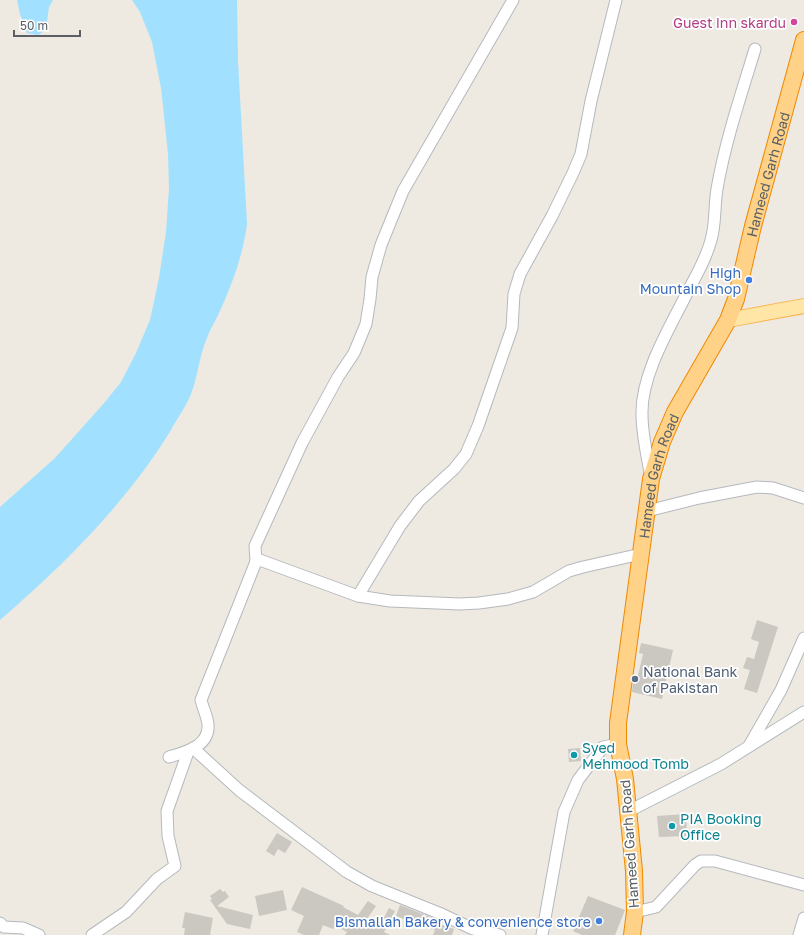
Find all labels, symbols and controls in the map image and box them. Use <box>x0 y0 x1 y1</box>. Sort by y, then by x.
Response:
scale bar <box>14 12 80 38</box>
place label: Guest inn skardu <box>673 14 786 31</box>
marker: Guest inn skardu <box>789 17 799 27</box>
text: 50 m <box>20 18 48 33</box>
street label: Hameed Garh Road <box>742 110 792 239</box>
place label: High Mountain Shop <box>640 264 741 297</box>
marker: High Mountain Shop <box>744 275 754 285</box>
street label: Hameed Garh Road <box>635 411 682 540</box>
place label: National Bank of Pakistan <box>643 663 738 696</box>
marker: National Bank of Pakistan <box>630 674 640 684</box>
place label: Syed Mehmood Tomb <box>582 739 689 772</box>
marker: Syed Mehmood Tomb <box>569 750 579 760</box>
street label: Hameed Garh Road <box>616 779 642 909</box>
place label: PIA Booking Office <box>680 810 762 843</box>
marker: PIA Booking Office <box>667 821 677 831</box>
place label: Bismallah Bakery & convenience store <box>335 913 591 930</box>
marker: Bismallah Bakery & convenience store <box>594 916 604 926</box>

